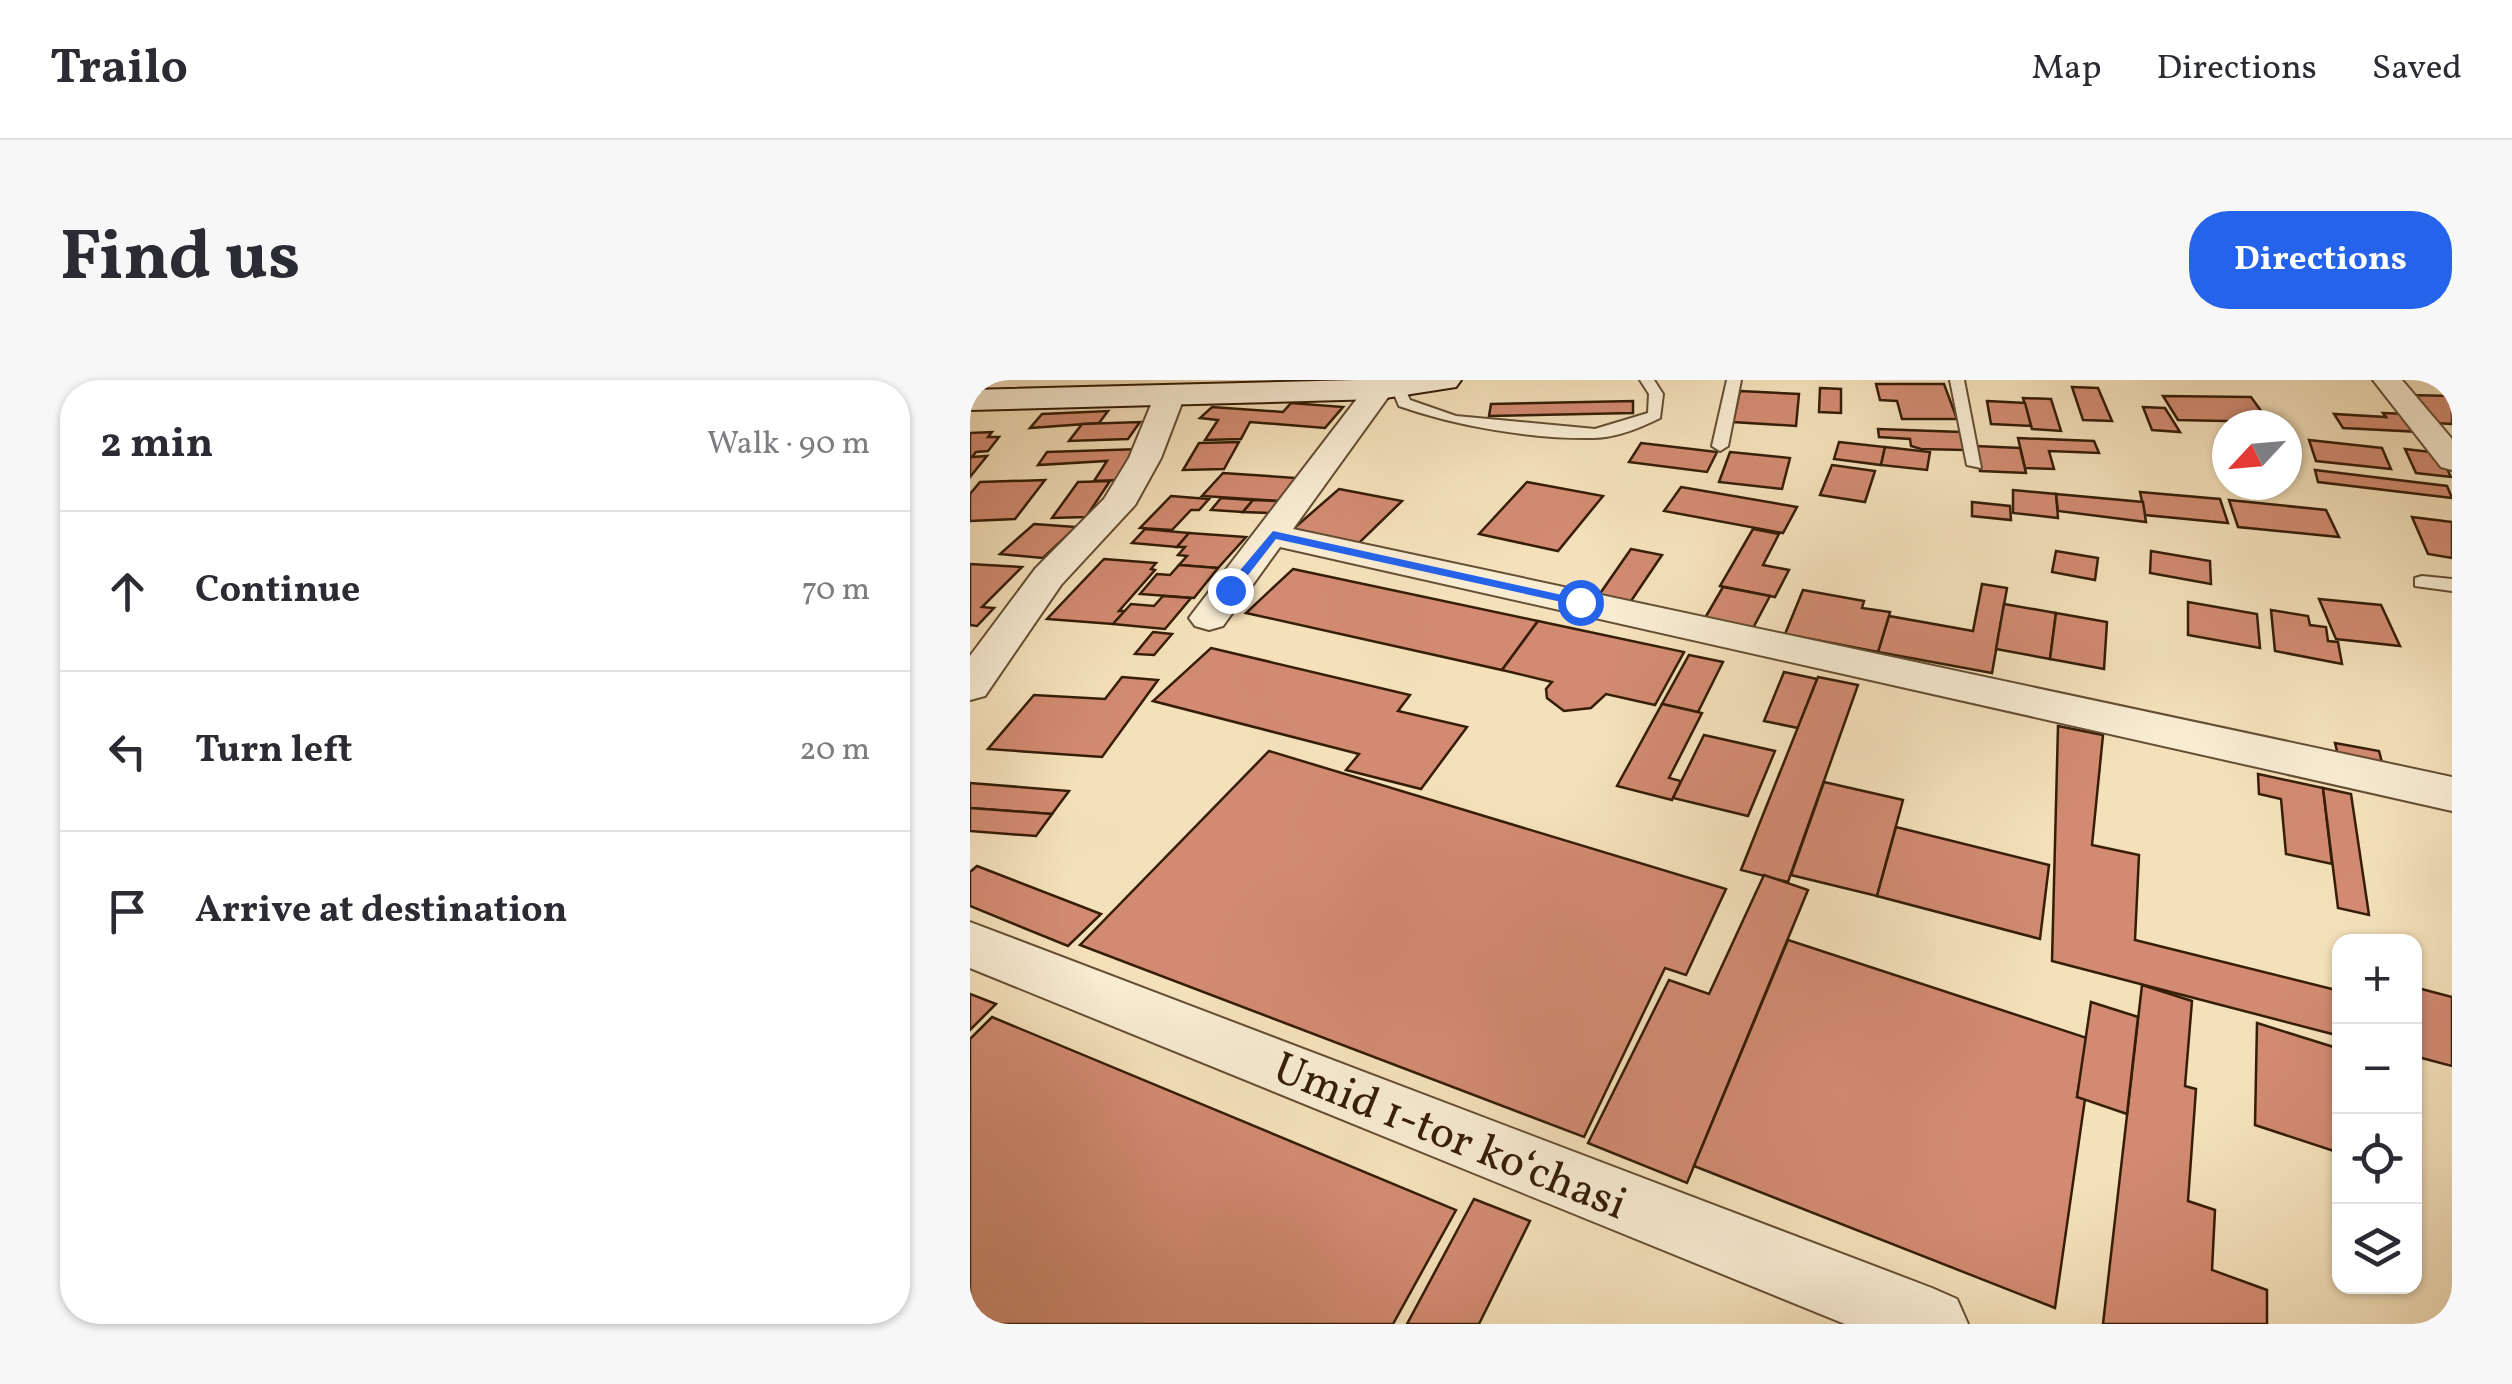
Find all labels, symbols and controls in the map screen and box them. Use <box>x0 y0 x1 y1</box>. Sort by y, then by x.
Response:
text: Trailo <box>50 36 188 103</box>
text: Map <box>2031 45 2102 93</box>
text: Directions <box>2157 45 2317 93</box>
text: Saved <box>2372 45 2462 93</box>
text: Find us <box>60 211 300 309</box>
button: Directions <box>2189 211 2452 309</box>
north arrow <box>2212 410 2302 500</box>
text: 2 min <box>100 416 213 475</box>
text: Walk · 90 m <box>707 423 870 467</box>
icon: ahead <box>100 564 155 619</box>
text: Continue <box>195 565 360 618</box>
route end <box>1208 568 1254 614</box>
text: 70 m <box>802 569 870 613</box>
route start <box>1558 580 1604 626</box>
icon: left <box>100 724 155 779</box>
text: Turn left <box>195 725 352 778</box>
text: 20 m <box>799 729 870 773</box>
icon: arrive <box>100 884 155 939</box>
text: Arrive at destination <box>195 885 568 938</box>
map controls <box>2332 934 2422 1294</box>
button: + <box>2332 934 2422 1024</box>
button: − <box>2332 1024 2422 1114</box>
street label: Umid 1-tor koʻchasi <box>1263 1039 1635 1238</box>
button: locate <box>2332 1114 2422 1204</box>
button: layers <box>2332 1204 2422 1294</box>

